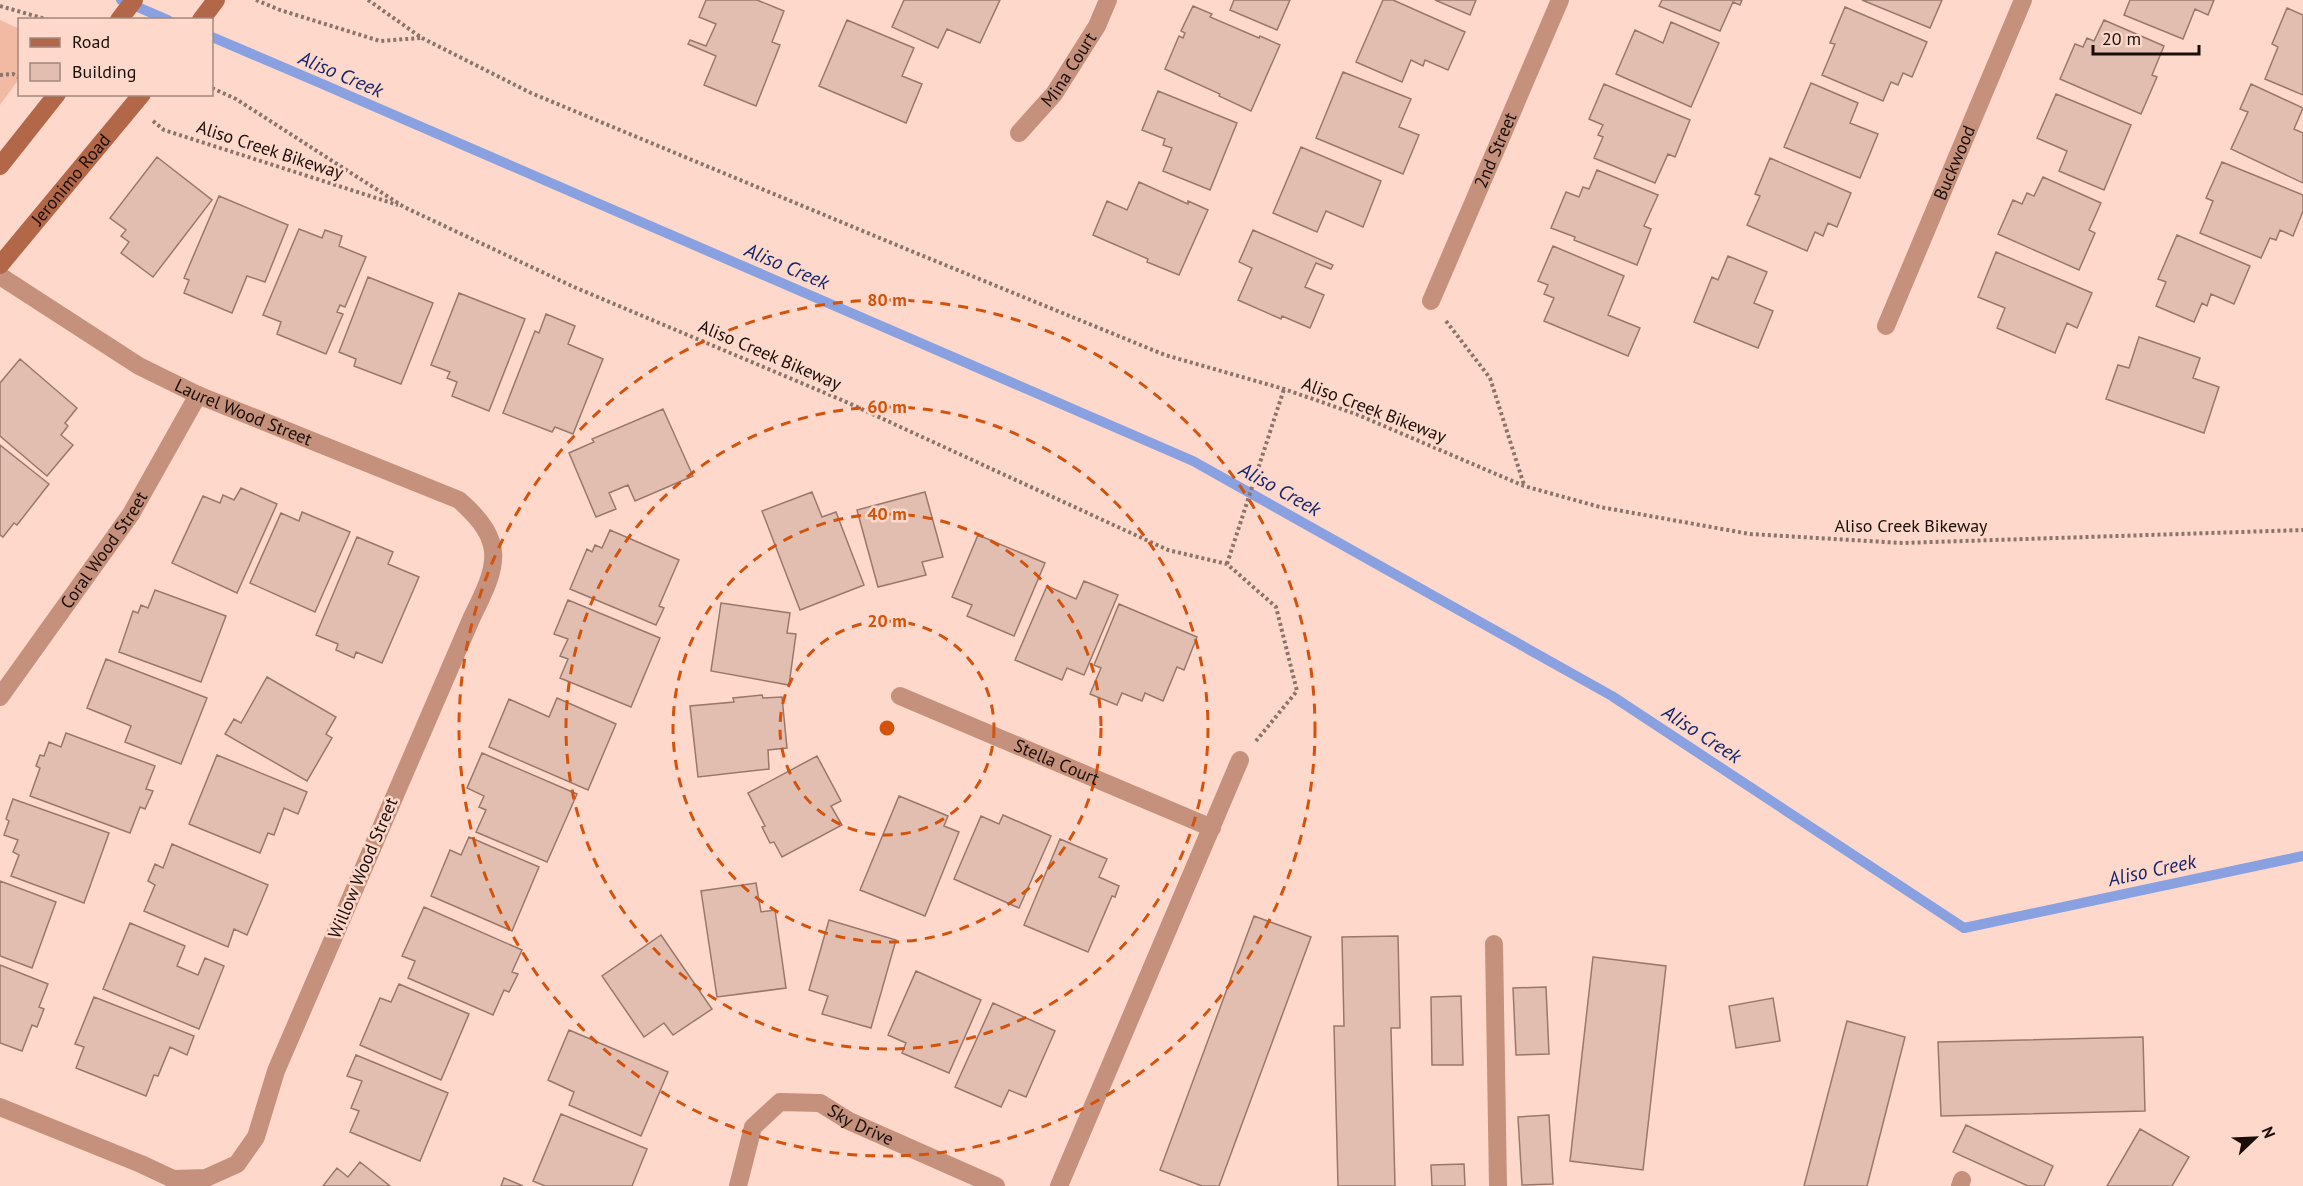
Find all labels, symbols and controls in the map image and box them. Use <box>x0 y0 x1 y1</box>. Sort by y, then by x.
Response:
legend <box>18 18 213 96</box>
scale bar <box>2093 18 2200 56</box>
text: 20 m <box>2102 27 2141 50</box>
street label: Mina Court <box>1036 28 1101 112</box>
text: Road <box>72 30 110 53</box>
water label: Aliso Creek <box>294 44 388 104</box>
text: Building <box>72 60 136 83</box>
street label: 2nd Street <box>1469 109 1522 191</box>
street label: Aliso Creek Bikeway <box>194 115 347 184</box>
street label: Buckwood <box>1928 122 1980 204</box>
street label: Jeronimo Road <box>25 129 115 231</box>
water label: Aliso Creek <box>740 236 834 296</box>
text: 80 m <box>867 288 907 311</box>
street label: Aliso Creek Bikeway <box>695 314 846 395</box>
street label: Aliso Creek Bikeway <box>1299 371 1450 448</box>
street label: Laurel Wood Street <box>171 373 316 451</box>
text: 60 m <box>867 395 907 418</box>
water label: Aliso Creek <box>1234 456 1326 523</box>
street label: Coral Wood Street <box>55 487 152 613</box>
text: 40 m <box>867 502 907 525</box>
street label: Aliso Creek Bikeway <box>1835 514 1988 537</box>
text: 20 m <box>867 609 907 632</box>
water label: Aliso Creek <box>1657 698 1747 770</box>
centre of rings <box>877 718 897 738</box>
street label: Stella Court <box>1011 734 1103 790</box>
street label: Willow Wood Street <box>322 794 403 942</box>
water label: Aliso Creek <box>2105 848 2199 892</box>
street label: Sky Drive <box>823 1099 897 1150</box>
north arrow <box>2225 1108 2285 1168</box>
text: N <box>2258 1123 2280 1141</box>

